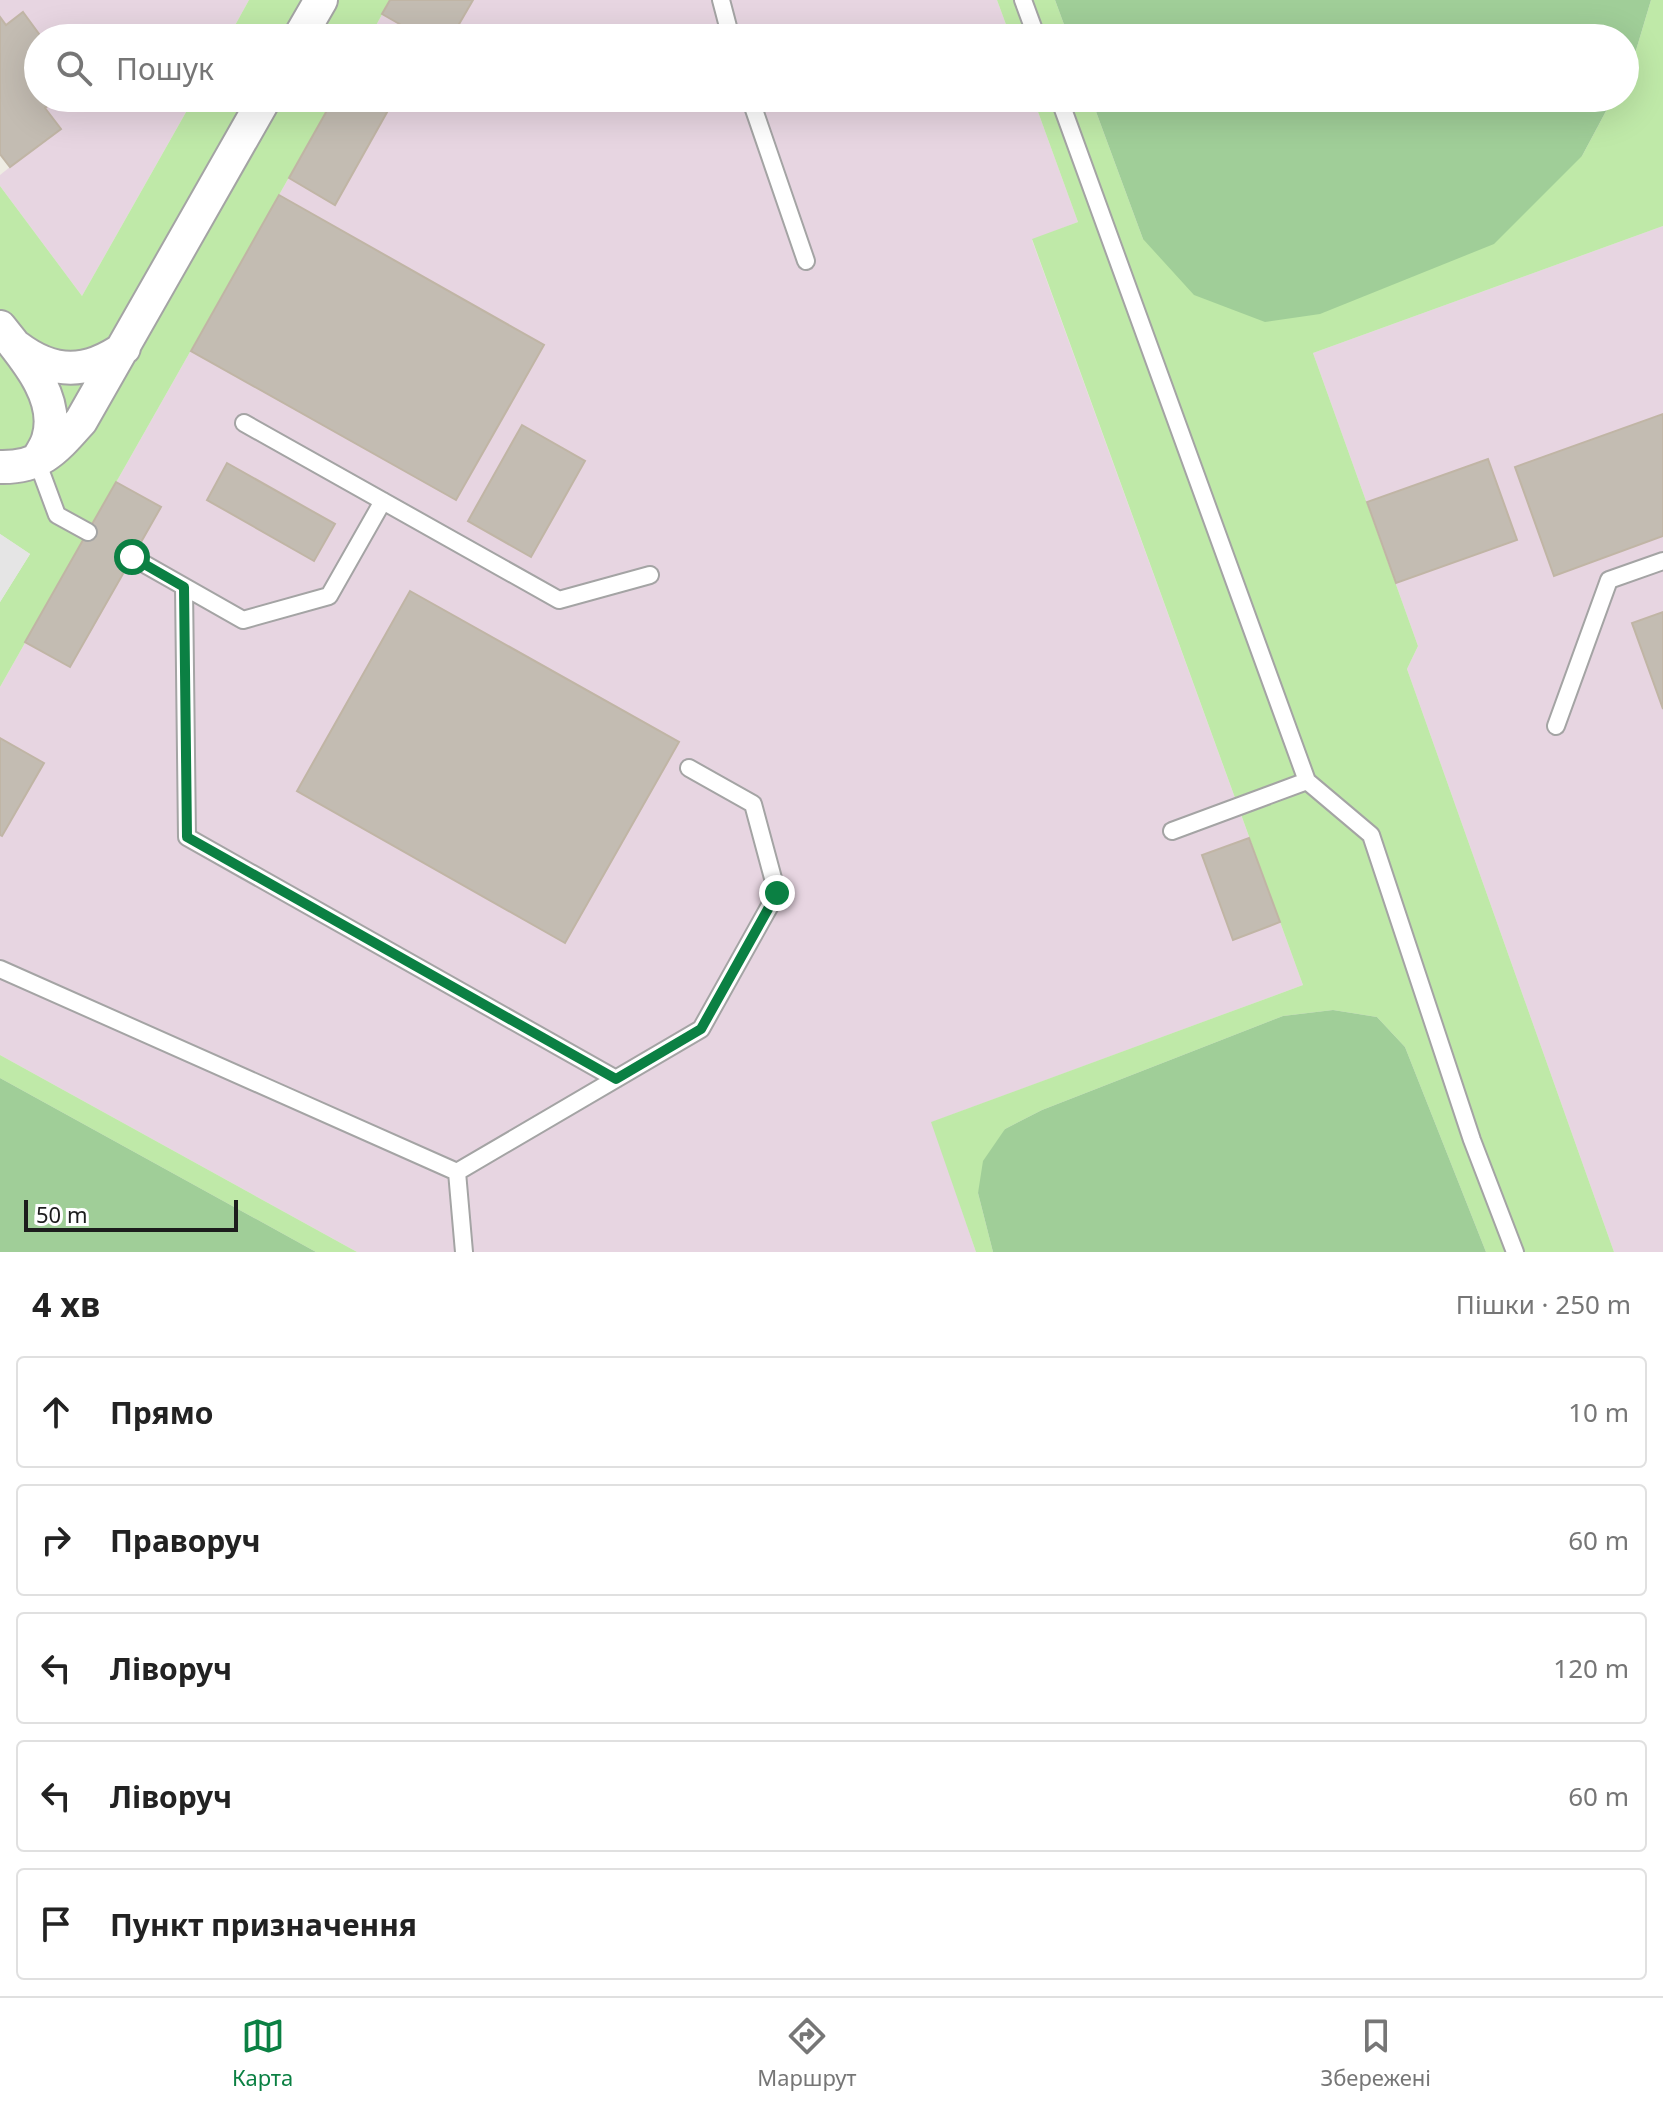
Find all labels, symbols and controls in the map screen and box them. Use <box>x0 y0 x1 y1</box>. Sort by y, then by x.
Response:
search box <box>24 24 1639 112</box>
icon: search <box>52 46 96 90</box>
text: Пошук <box>116 48 214 89</box>
route start <box>114 539 150 575</box>
route end <box>759 875 795 911</box>
scale bar <box>24 1196 238 1232</box>
text: 50 m <box>36 1199 87 1229</box>
text: 4 хв <box>32 1281 100 1327</box>
text: Пішки · 250 m <box>1456 1286 1631 1322</box>
icon: ahead <box>34 1390 78 1434</box>
text: Прямо <box>110 1392 214 1433</box>
text: 10 m <box>1568 1394 1629 1430</box>
icon: right <box>34 1518 78 1562</box>
text: Праворуч <box>110 1520 261 1561</box>
text: 60 m <box>1568 1522 1629 1558</box>
icon: left <box>34 1646 78 1690</box>
text: Ліворуч <box>110 1648 232 1689</box>
text: 120 m <box>1553 1650 1629 1686</box>
icon: left <box>34 1774 78 1818</box>
text: Ліворуч <box>110 1776 232 1817</box>
text: 60 m <box>1568 1778 1629 1814</box>
icon: arrive <box>34 1902 78 1946</box>
text: Пункт призначення <box>110 1904 417 1945</box>
tab: Карта <box>232 2014 293 2092</box>
tab: Маршрут <box>757 2014 857 2092</box>
tab: Збережені <box>1320 2014 1431 2092</box>

